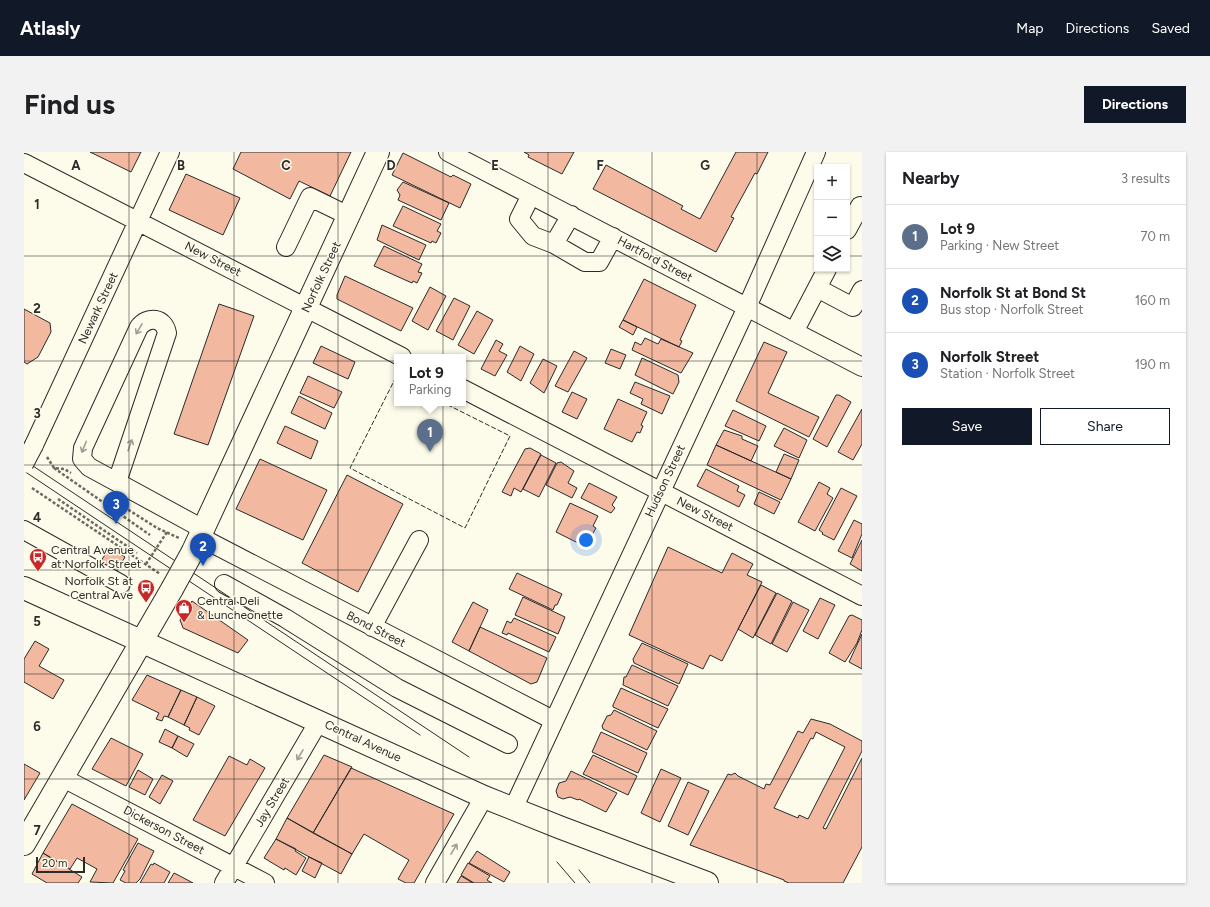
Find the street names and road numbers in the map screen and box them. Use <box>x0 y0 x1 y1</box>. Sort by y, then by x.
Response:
street label: Hartford Street <box>615 233 695 285</box>
street label: New Street <box>182 239 244 279</box>
street label: Norfolk Street <box>298 239 344 315</box>
street label: Newark Street <box>75 270 121 346</box>
street label: Hudson Street <box>642 442 688 520</box>
street label: New Street <box>674 494 736 534</box>
street label: Bond Street <box>344 608 408 650</box>
street label: Central Avenue <box>323 717 404 765</box>
street label: Jay Street <box>252 774 292 829</box>
street label: Dickerson Street <box>121 803 207 857</box>

